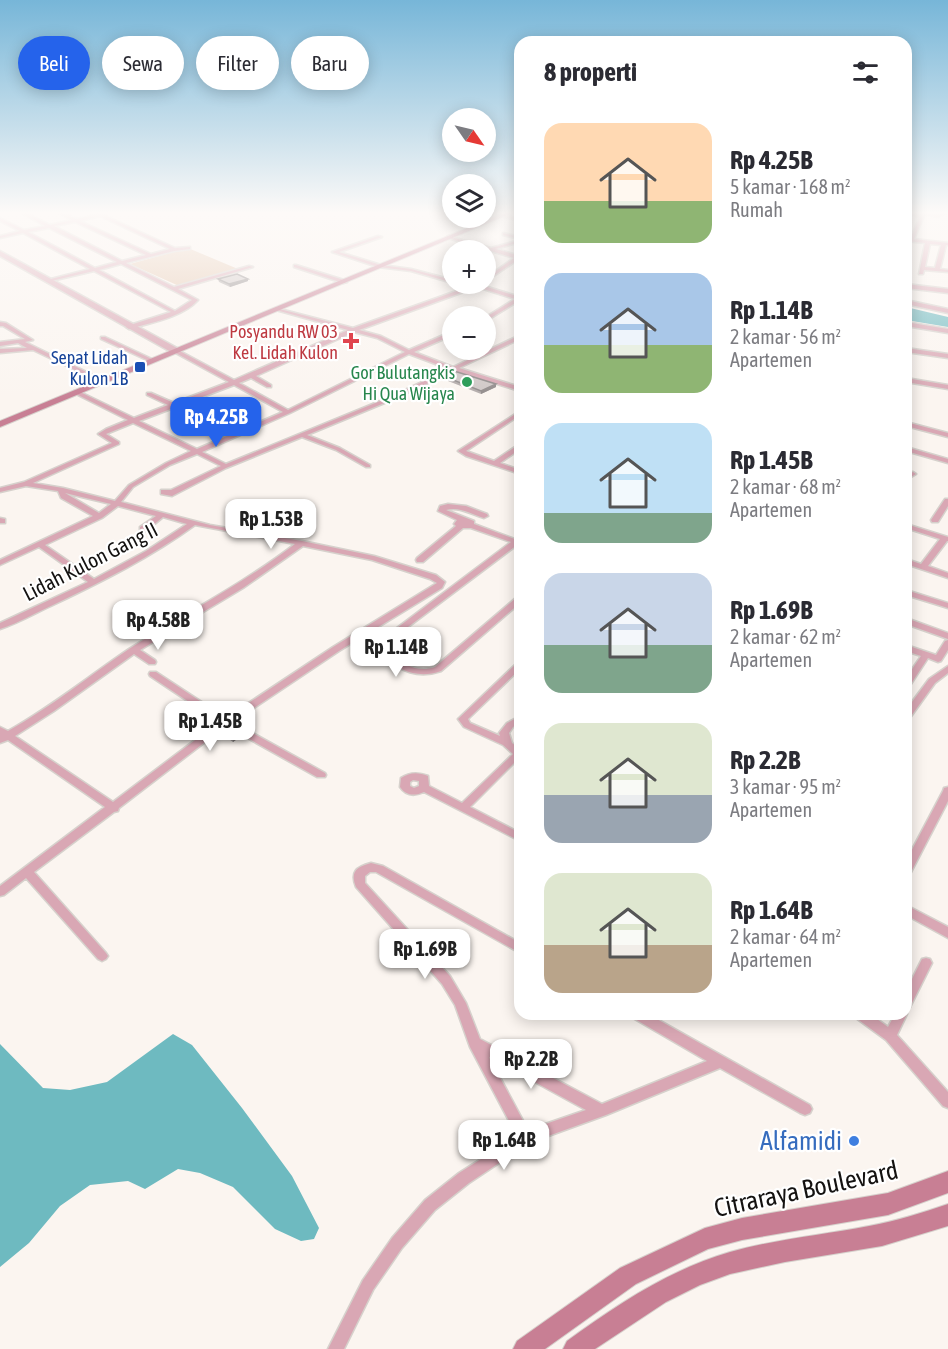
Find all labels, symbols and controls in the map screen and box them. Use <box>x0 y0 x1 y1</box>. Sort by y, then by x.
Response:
chip: Beli <box>18 36 90 90</box>
chip: Sewa <box>102 36 184 90</box>
chip: Filter <box>196 36 279 90</box>
chip: Baru <box>291 36 369 90</box>
icon: filters <box>849 56 882 89</box>
text: 8 properti <box>544 57 637 87</box>
north arrow <box>442 108 496 162</box>
map controls <box>442 108 496 360</box>
text: Rp 4.25B <box>730 145 813 175</box>
icon: home <box>592 147 664 219</box>
button: layers <box>442 174 496 228</box>
text: 5 kamar · 168 m² <box>730 175 851 198</box>
text: Rumah <box>730 198 783 221</box>
button: + <box>442 240 496 294</box>
text: Rp 1.14B <box>730 295 813 325</box>
icon: home <box>592 297 664 369</box>
button: − <box>442 306 496 360</box>
place label: Posyandu RW 03 Kel. Lidah Kulon <box>229 321 338 363</box>
text: 2 kamar · 56 m² <box>730 325 841 348</box>
marker: Posyandu RW 03 Kel. Lidah Kulon <box>342 332 360 350</box>
place label: Sepat Lidah Kulon 1B <box>51 347 128 389</box>
text: Apartemen <box>730 348 812 371</box>
marker: Sepat Lidah Kulon 1B <box>133 360 147 374</box>
place label: Gor Bulutangkis Hi Qua Wijaya <box>351 362 455 404</box>
marker: Gor Bulutangkis Hi Qua Wijaya <box>460 375 474 389</box>
pin: Rp 4.25B <box>154 397 278 448</box>
text: Rp 4.25B <box>184 405 248 428</box>
text: Rp 1.45B <box>730 445 813 475</box>
icon: home <box>592 447 664 519</box>
text: 2 kamar · 68 m² <box>730 475 841 498</box>
text: Apartemen <box>730 498 812 521</box>
pin: Rp 1.53B <box>209 499 333 550</box>
text: Rp 1.53B <box>239 507 303 530</box>
street label: Lidah Kulon Gang II <box>19 517 161 605</box>
text: Rp 1.69B <box>730 595 813 625</box>
icon: home <box>592 597 664 669</box>
pin: Rp 4.58B <box>96 600 220 651</box>
text: Rp 4.58B <box>126 608 190 631</box>
text: 2 kamar · 62 m² <box>730 625 841 648</box>
pin: Rp 1.14B <box>334 627 458 678</box>
text: Rp 1.14B <box>364 635 428 658</box>
text: Apartemen <box>730 648 812 671</box>
pin: Rp 1.45B <box>148 701 272 752</box>
text: Rp 1.45B <box>178 709 242 732</box>
text: Rp 2.2B <box>730 745 800 775</box>
icon: home <box>592 747 664 819</box>
text: 3 kamar · 95 m² <box>730 775 841 798</box>
text: Apartemen <box>730 798 812 821</box>
text: Rp 1.64B <box>730 895 813 925</box>
icon: home <box>592 897 664 969</box>
text: 2 kamar · 64 m² <box>730 925 841 948</box>
pin: Rp 1.69B <box>363 929 487 980</box>
text: Rp 1.69B <box>393 937 457 960</box>
text: Apartemen <box>730 948 812 971</box>
pin: Rp 2.2B <box>476 1039 586 1090</box>
text: Rp 2.2B <box>504 1047 558 1070</box>
pin: Rp 1.64B <box>442 1120 566 1171</box>
place label: Alfamidi <box>760 1126 842 1156</box>
text: Rp 1.64B <box>472 1128 536 1151</box>
marker: Alfamidi <box>847 1134 861 1148</box>
street label: Citraraya Boulevard <box>711 1155 901 1223</box>

